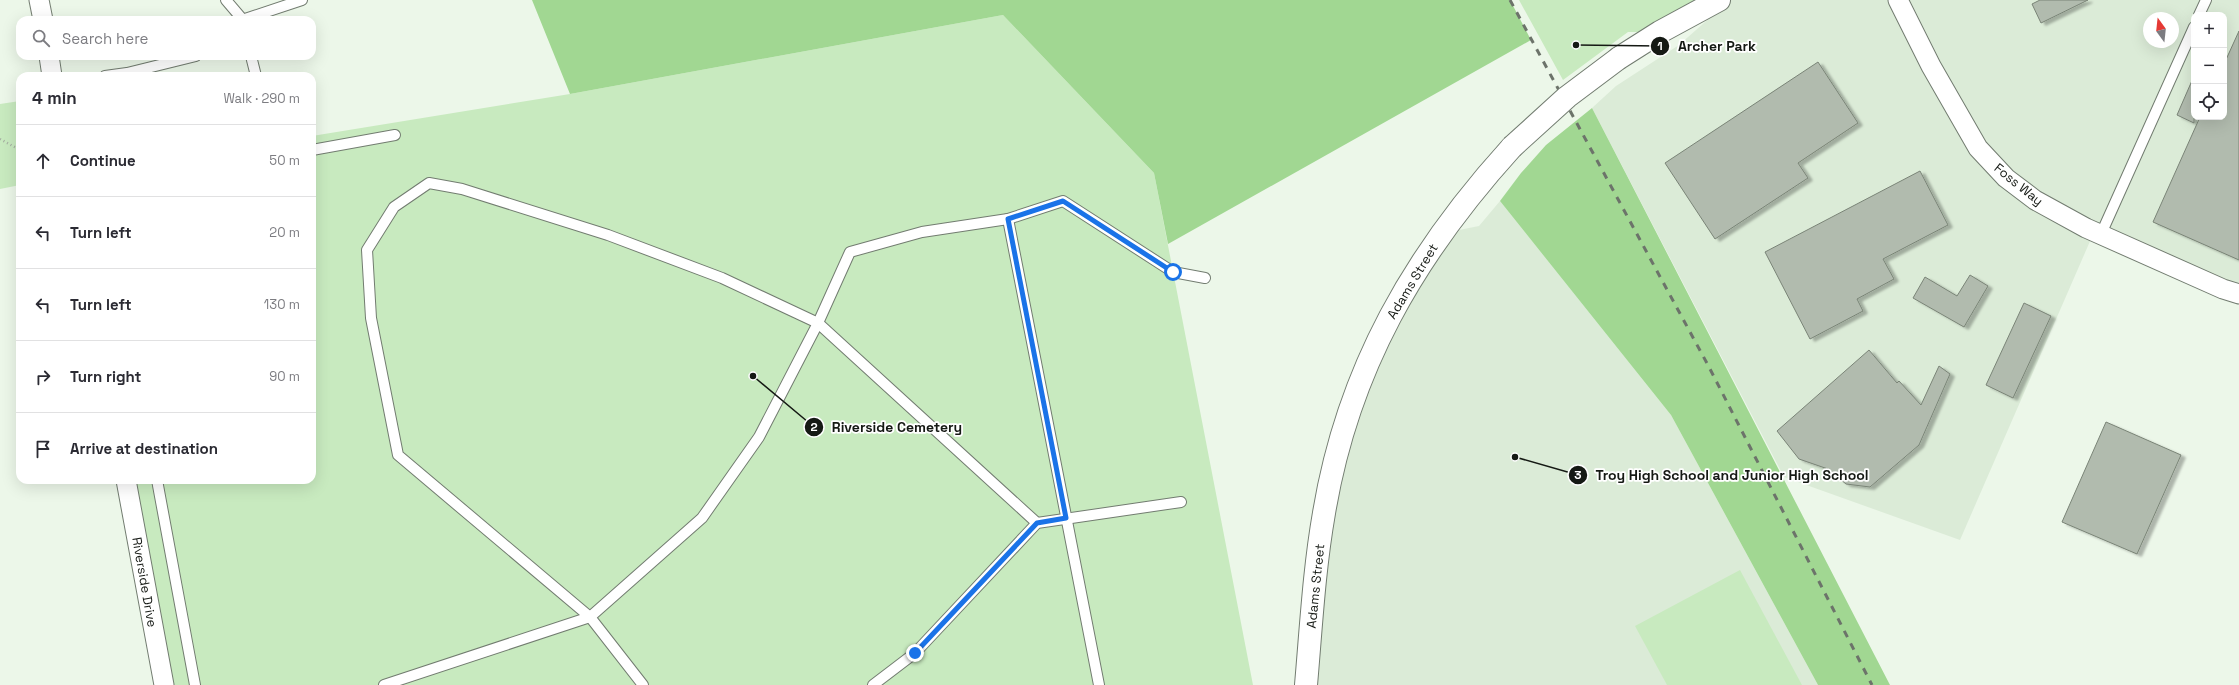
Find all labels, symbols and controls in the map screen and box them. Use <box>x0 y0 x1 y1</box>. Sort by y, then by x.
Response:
north arrow <box>2143 12 2179 48</box>
map controls <box>2191 12 2227 120</box>
button: + <box>2191 12 2227 48</box>
search box <box>16 16 316 60</box>
icon: search <box>30 27 52 49</box>
text: Search here <box>62 29 148 48</box>
callout: Archer Park <box>1650 33 1764 59</box>
text: Archer Park <box>1678 37 1756 55</box>
text: 1 <box>1657 38 1663 54</box>
button: − <box>2191 48 2227 84</box>
button: locate <box>2191 84 2227 120</box>
text: 4 min <box>32 87 77 109</box>
text: Walk · 290 m <box>223 90 300 107</box>
icon: ahead <box>32 150 54 172</box>
text: Continue <box>70 151 136 170</box>
text: 50 m <box>269 152 300 169</box>
street label: Foss Way <box>1991 159 2047 209</box>
icon: left <box>32 222 54 244</box>
text: Turn left <box>70 223 132 242</box>
text: 20 m <box>269 224 300 241</box>
street label: Adams Street <box>1383 240 1442 322</box>
route start <box>1164 263 1182 281</box>
icon: left <box>32 294 54 316</box>
text: Turn left <box>70 295 132 314</box>
text: 130 m <box>264 296 300 313</box>
icon: right <box>32 366 54 388</box>
text: Turn right <box>70 367 141 386</box>
text: 90 m <box>269 368 300 385</box>
callout: Riverside Cemetery <box>804 414 970 440</box>
text: Riverside Cemetery <box>832 418 962 436</box>
text: 2 <box>810 419 818 435</box>
icon: arrive <box>32 438 54 460</box>
text: Arrive at destination <box>70 439 218 458</box>
callout: Troy High School and Junior High School <box>1568 462 1877 488</box>
text: Troy High School and Junior High School <box>1595 466 1869 484</box>
text: 3 <box>1574 467 1582 483</box>
street label: Riverside Drive <box>128 536 161 628</box>
street label: Adams Street <box>1303 543 1328 629</box>
route end <box>906 644 924 662</box>

